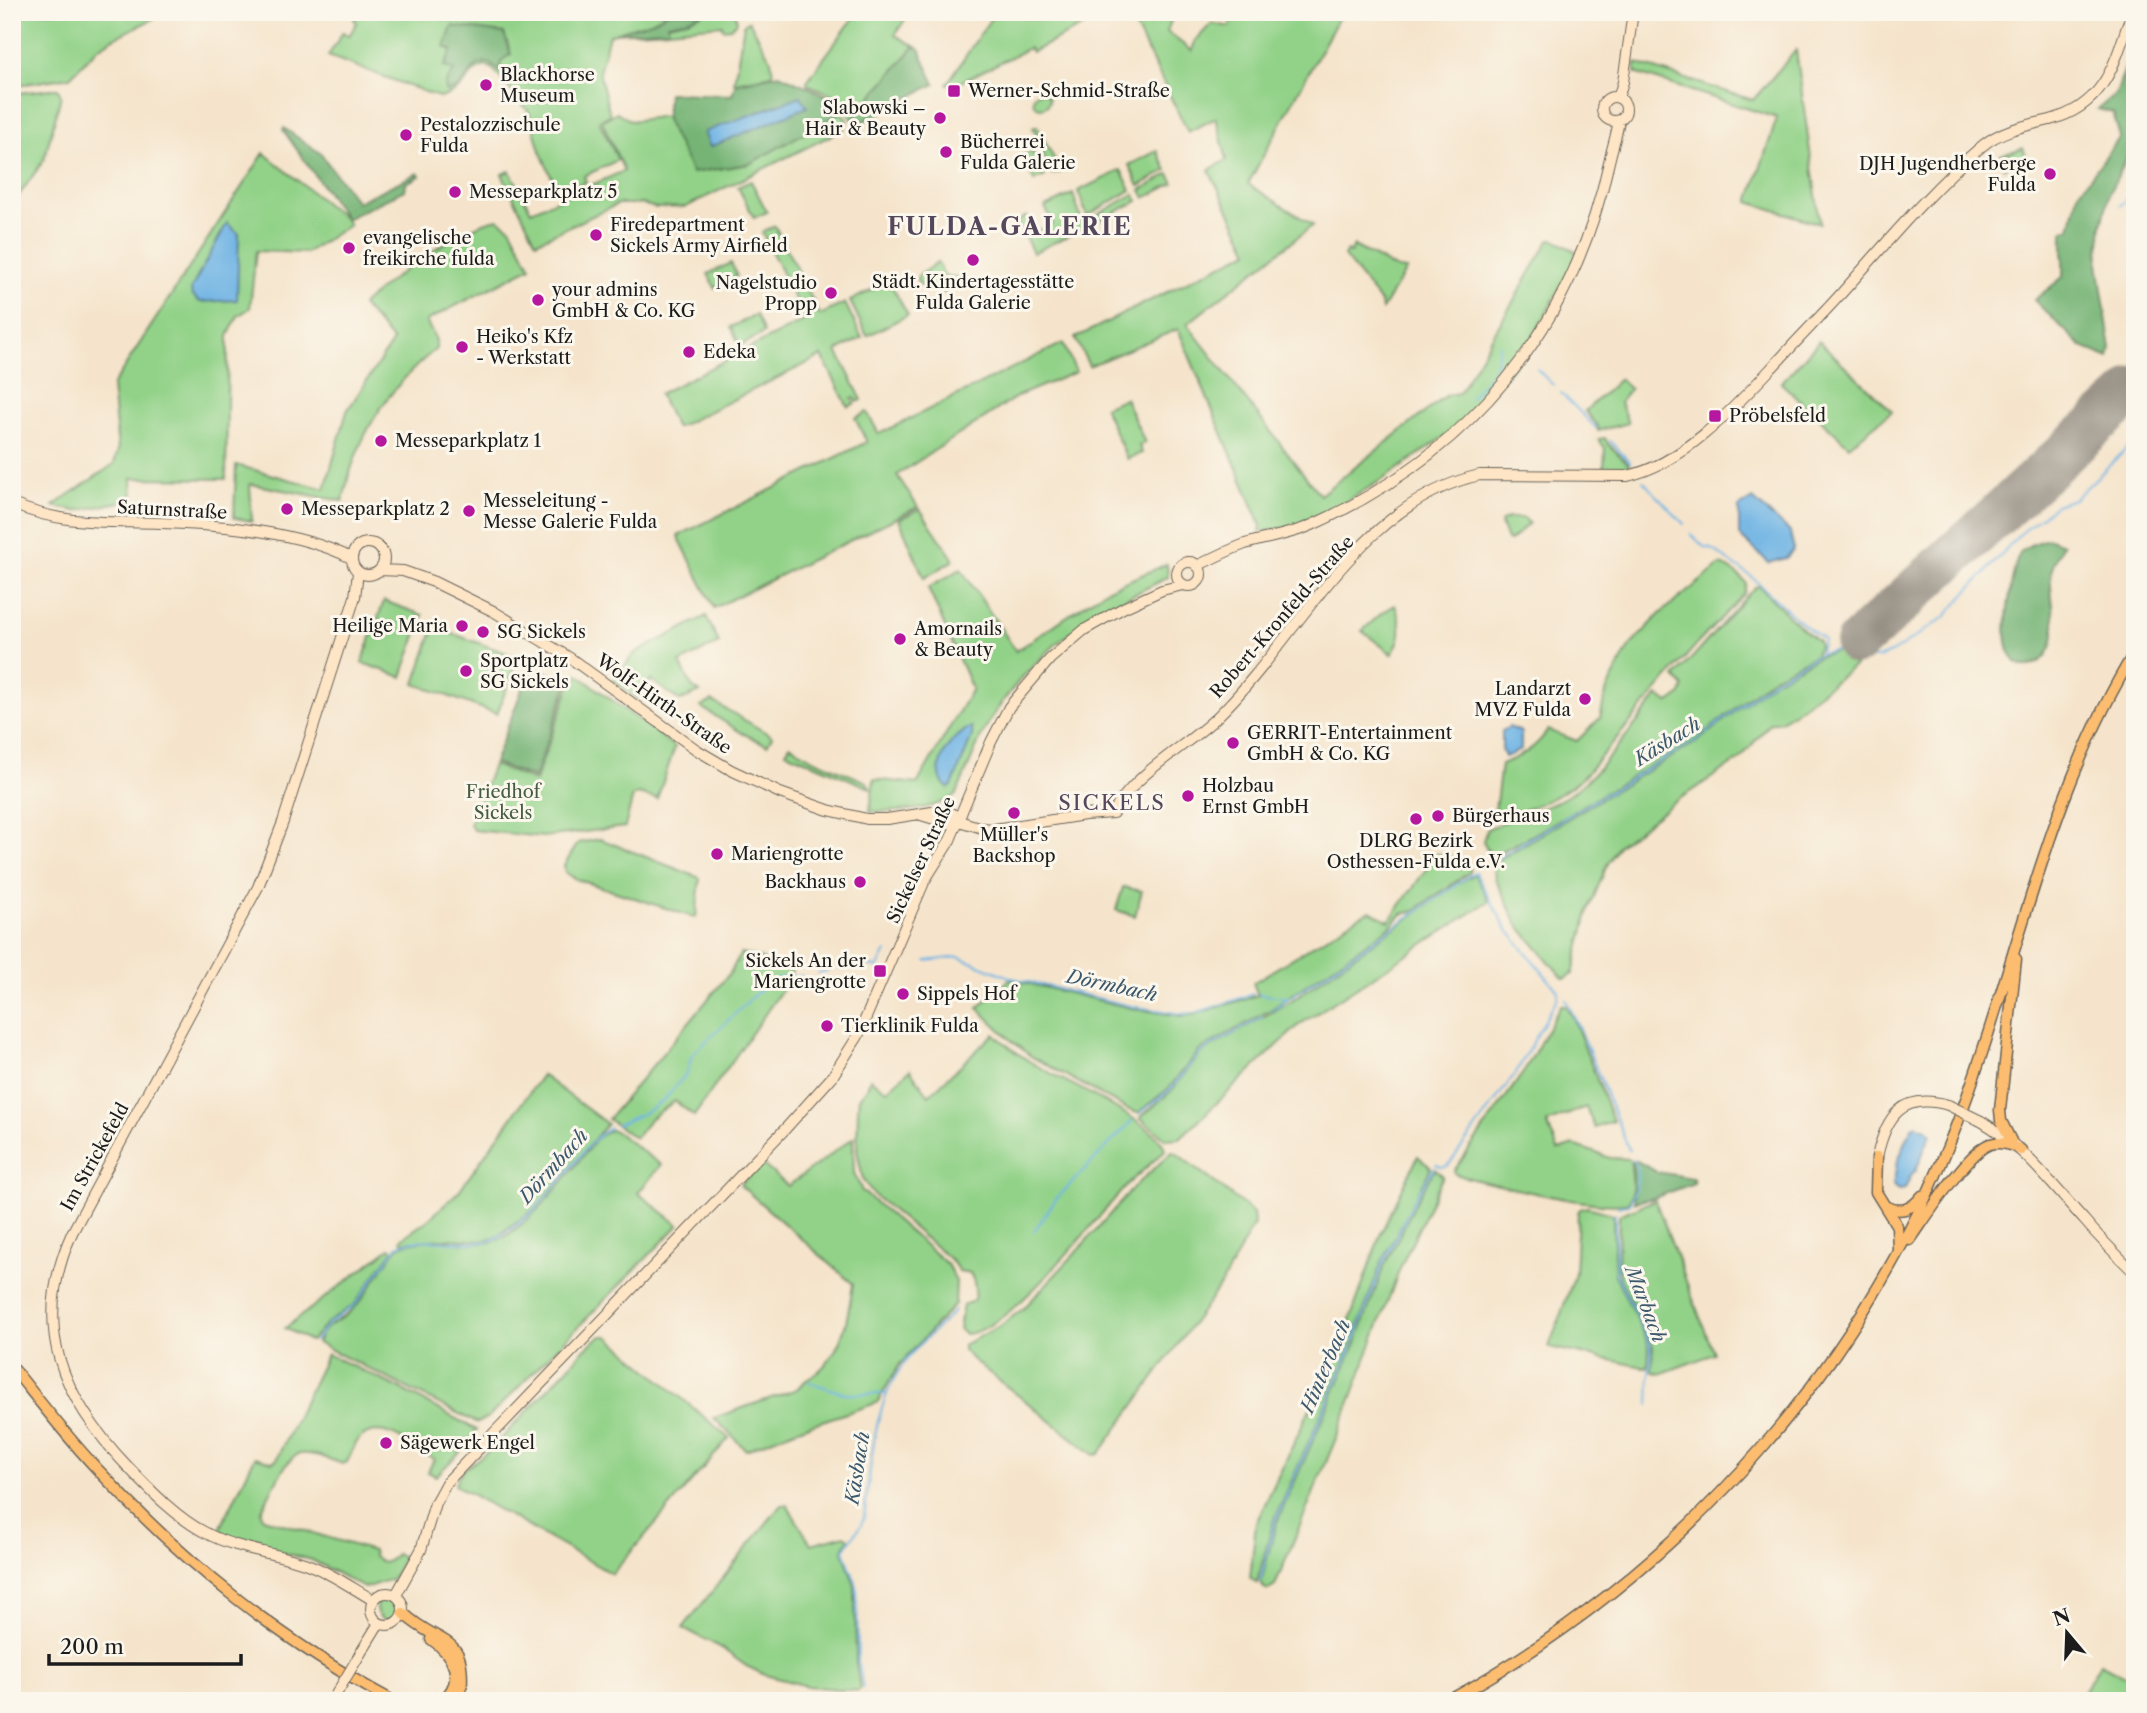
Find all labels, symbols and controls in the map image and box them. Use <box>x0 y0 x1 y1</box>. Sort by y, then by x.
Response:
place label: Blackhorse Museum <box>500 64 595 107</box>
marker: Blackhorse Museum <box>478 77 494 93</box>
place label: Werner-Schmid-Straße <box>967 80 1170 102</box>
marker: Werner-Schmid-Straße <box>946 83 962 99</box>
place label: Slabowski – Hair & Beauty <box>805 97 927 140</box>
marker: Slabowski – Hair & Beauty <box>932 110 948 126</box>
place label: Pestalozzischule Fulda <box>420 114 561 157</box>
marker: Pestalozzischule Fulda <box>398 127 414 143</box>
place label: Bücherrei Fulda Galerie <box>960 131 1076 174</box>
marker: Bücherrei Fulda Galerie <box>938 144 954 160</box>
place label: DJH Jugendherberge Fulda <box>1859 153 2037 196</box>
marker: DJH Jugendherberge Fulda <box>2042 166 2058 182</box>
place label: Messeparkplatz 5 <box>469 181 617 203</box>
marker: Messeparkplatz 5 <box>447 184 463 200</box>
district label: FULDA-GALERIE <box>887 212 1133 241</box>
place label: Firedepartment Sickels Army Airfield <box>610 214 788 257</box>
place label: evangelische freikirche fulda <box>363 227 495 270</box>
marker: Firedepartment Sickels Army Airfield <box>588 227 604 243</box>
marker: evangelische freikirche fulda <box>341 240 357 256</box>
marker: Städt. Kindertagesstätte Fulda Galerie <box>965 252 981 268</box>
place label: Städt. Kindertagesstätte Fulda Galerie <box>872 271 1074 314</box>
place label: Nagelstudio Propp <box>716 272 817 315</box>
place label: your admins GmbH & Co. KG <box>551 279 696 322</box>
marker: Nagelstudio Propp <box>823 285 839 301</box>
marker: your admins GmbH & Co. KG <box>530 292 546 308</box>
place label: Heiko's Kfz - Werkstatt <box>476 326 573 369</box>
marker: Heiko's Kfz - Werkstatt <box>454 339 470 355</box>
place label: Edeka <box>703 341 756 363</box>
marker: Edeka <box>681 344 697 360</box>
place label: Pröbelsfeld <box>1729 405 1826 427</box>
marker: Pröbelsfeld <box>1707 408 1723 424</box>
place label: Messeparkplatz 1 <box>395 430 542 452</box>
marker: Messeparkplatz 1 <box>373 433 389 449</box>
place label: Messeleitung - Messe Galerie Fulda <box>483 490 658 533</box>
street label: Saturnstraße <box>116 496 228 524</box>
place label: Messeparkplatz 2 <box>301 498 450 520</box>
marker: Messeparkplatz 2 <box>279 501 295 517</box>
marker: Messeleitung - Messe Galerie Fulda <box>461 503 477 519</box>
street label: Robert-Kronfeld-Straße <box>1205 531 1359 703</box>
place label: Heilige Maria <box>332 615 449 637</box>
marker: Heilige Maria <box>454 618 470 634</box>
place label: Amornails & Beauty <box>913 618 1002 661</box>
place label: SG Sickels <box>497 621 586 643</box>
marker: SG Sickels <box>475 624 491 640</box>
marker: Amornails & Beauty <box>892 631 908 647</box>
street label: Wolf-Hirth-Straße <box>591 649 736 759</box>
place label: Sportplatz SG Sickels <box>480 650 569 693</box>
marker: Sportplatz SG Sickels <box>458 663 474 679</box>
place label: Landarzt MVZ Fulda <box>1474 678 1572 721</box>
marker: Landarzt MVZ Fulda <box>1577 691 1593 707</box>
water label: Käsbach <box>1628 712 1705 772</box>
place label: GERRIT-Entertainment GmbH & Co. KG <box>1247 722 1453 765</box>
marker: GERRIT-Entertainment GmbH & Co. KG <box>1225 735 1241 751</box>
place label: Holzbau Ernst GmbH <box>1202 775 1309 818</box>
park label: Friedhof Sickels <box>466 781 543 824</box>
marker: Holzbau Ernst GmbH <box>1180 788 1196 804</box>
district label: SICKELS <box>1058 790 1166 815</box>
street label: Sickelser Straße <box>882 793 960 927</box>
marker: Müller's Backshop <box>1006 805 1022 821</box>
place label: Bürgerhaus <box>1452 805 1550 827</box>
marker: Bürgerhaus <box>1430 808 1446 824</box>
marker: DLRG Bezirk Osthessen-Fulda e.V. <box>1408 811 1424 827</box>
place label: Müller's Backshop <box>972 824 1056 867</box>
place label: DLRG Bezirk Osthessen-Fulda e.V. <box>1327 830 1505 873</box>
place label: Mariengrotte <box>731 843 844 865</box>
marker: Mariengrotte <box>709 846 725 862</box>
place label: Backhaus <box>764 871 846 893</box>
marker: Backhaus <box>852 874 868 890</box>
place label: Sickels An der Mariengrotte <box>745 950 866 993</box>
marker: Sickels An der Mariengrotte <box>872 963 888 979</box>
water label: Dörmbach <box>1063 964 1159 1006</box>
place label: Sippels Hof <box>917 983 1018 1005</box>
marker: Sippels Hof <box>895 986 911 1002</box>
place label: Tierklinik Fulda <box>841 1015 979 1037</box>
marker: Tierklinik Fulda <box>819 1018 835 1034</box>
street label: Im Strickefeld <box>56 1099 134 1215</box>
water label: Dörmbach <box>513 1124 593 1210</box>
water label: Marbach <box>1620 1261 1671 1346</box>
water label: Hinterbach <box>1295 1316 1356 1418</box>
water label: Käsbach <box>840 1430 875 1508</box>
place label: Sägewerk Engel <box>400 1432 535 1454</box>
marker: Sägewerk Engel <box>378 1435 394 1451</box>
north arrow <box>2032 1598 2102 1668</box>
text: N <box>2050 1604 2073 1631</box>
scale bar <box>49 1622 242 1666</box>
text: 200 m <box>60 1634 124 1659</box>

